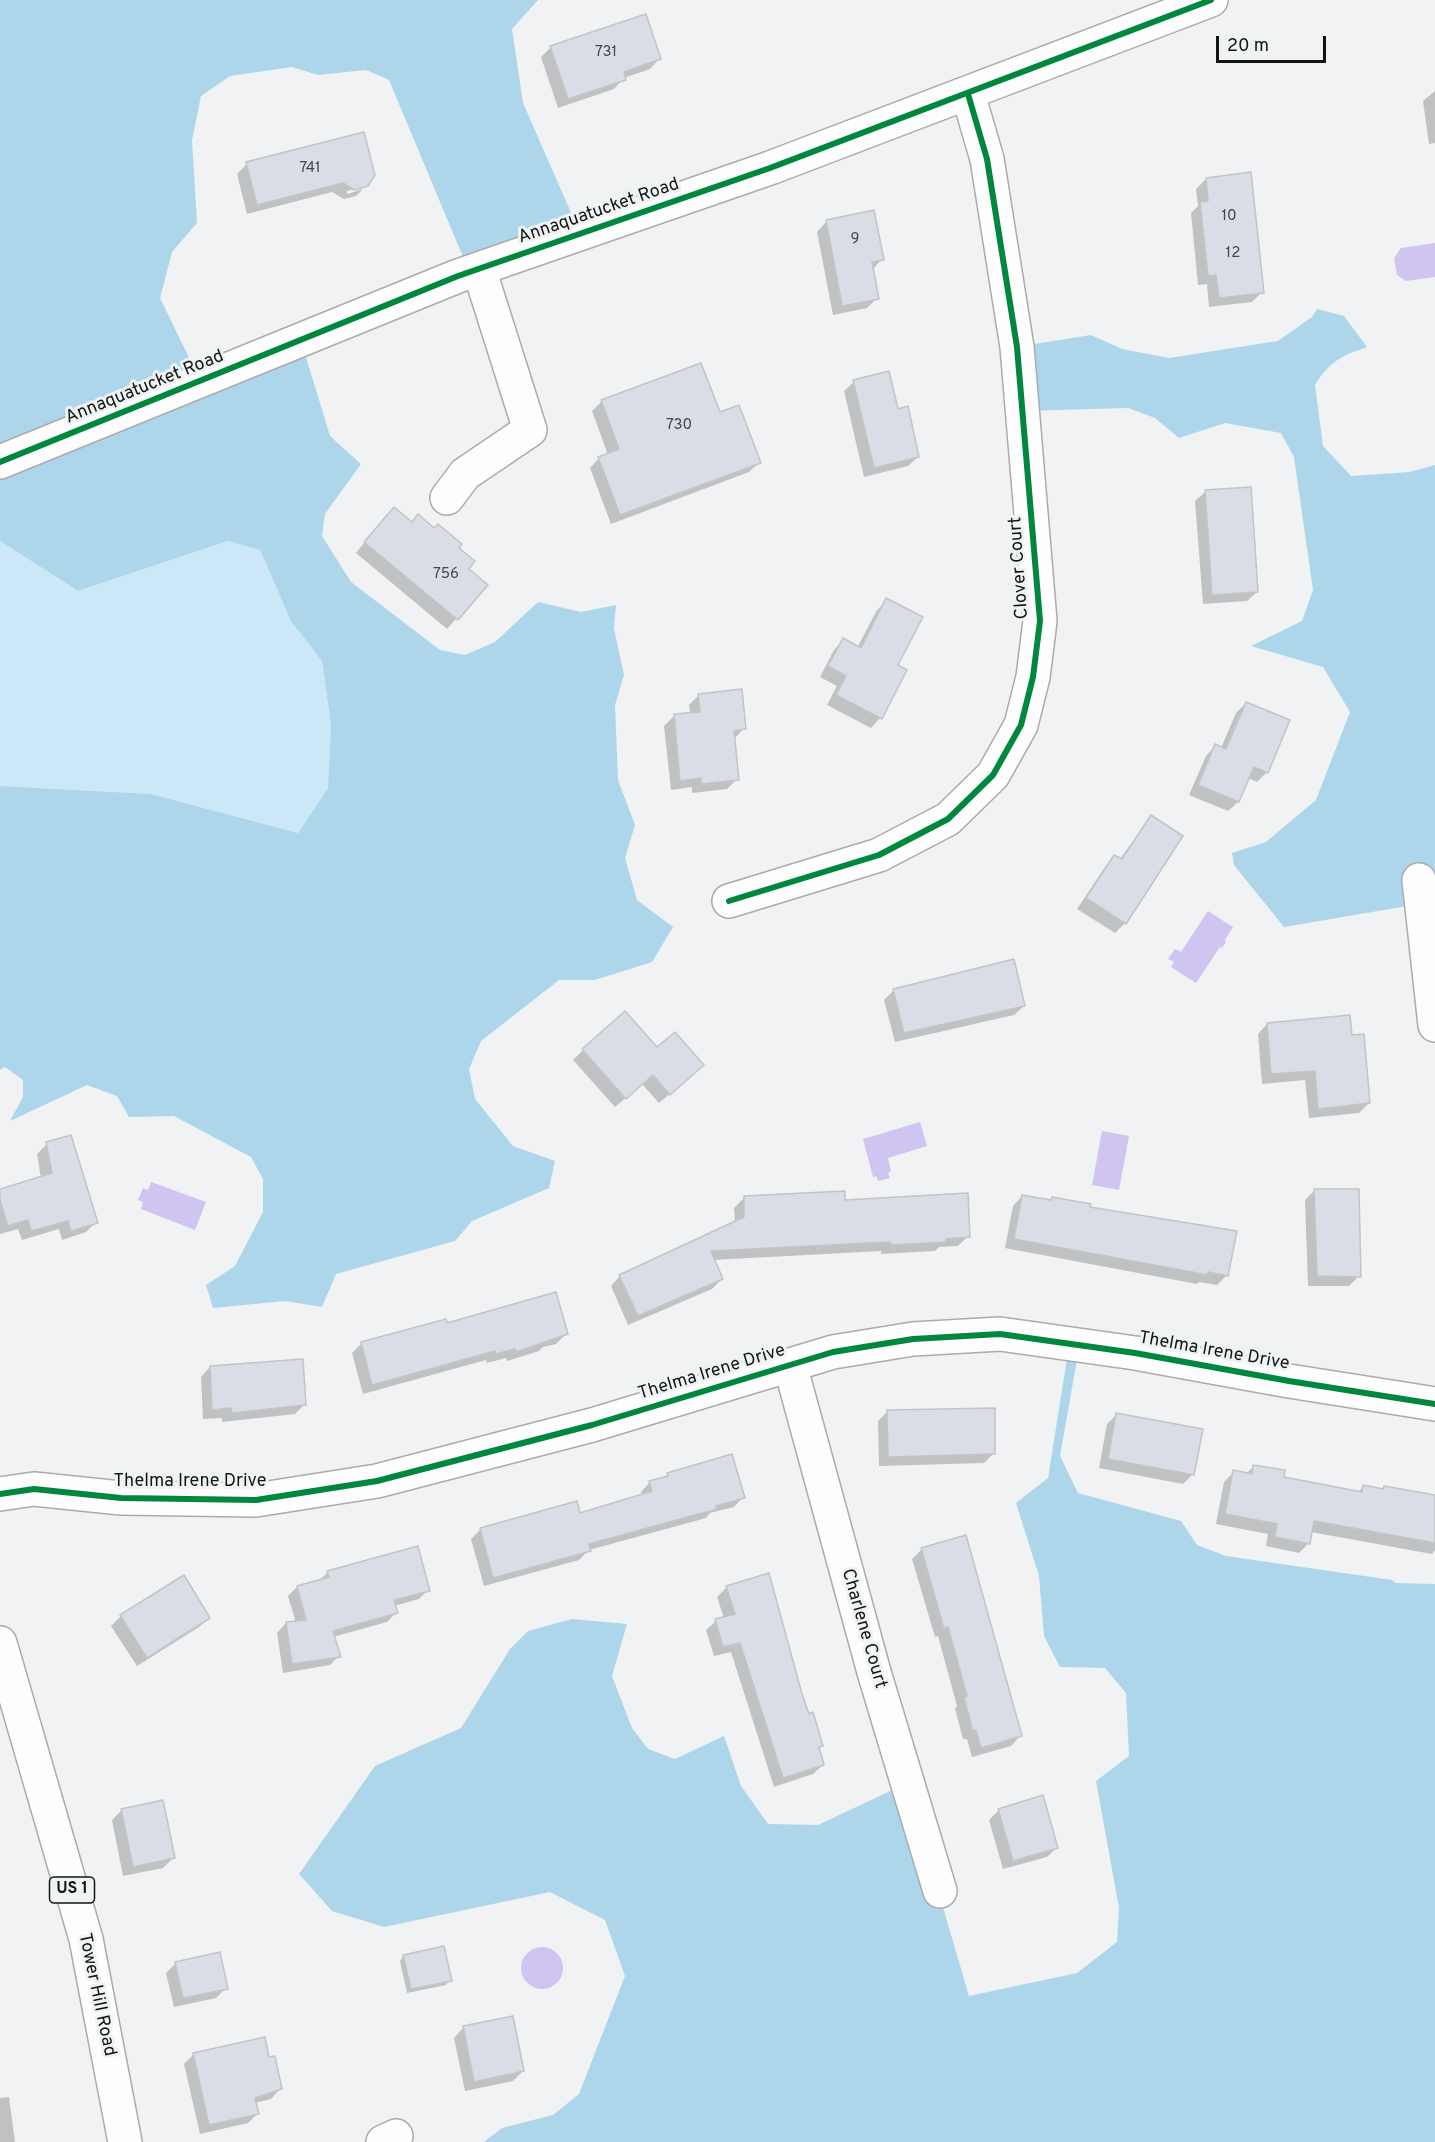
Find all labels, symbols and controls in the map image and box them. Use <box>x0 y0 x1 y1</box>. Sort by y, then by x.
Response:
scale bar <box>1219 24 1328 62</box>
text: 20 m <box>1227 35 1269 58</box>
house number: 731 <box>595 44 617 62</box>
house number: 741 <box>299 160 321 178</box>
street label: Annaquatucket Road <box>516 174 682 250</box>
house number: 10 <box>1221 208 1237 226</box>
house number: 9 <box>851 231 859 249</box>
house number: 12 <box>1226 245 1240 263</box>
street label: Annaquatucket Road <box>63 346 227 430</box>
house number: 730 <box>666 417 692 435</box>
street label: Clover Court <box>1006 516 1034 620</box>
house number: 756 <box>433 566 459 584</box>
street label: Thelma Irene Drive <box>1137 1328 1291 1376</box>
street label: Thelma Irene Drive <box>636 1340 788 1406</box>
street label: Thelma Irene Drive <box>114 1471 266 1493</box>
street label: Charlene Court <box>836 1567 890 1691</box>
road number: US 1 <box>50 1877 94 1903</box>
street label: Tower Hill Road <box>72 1932 120 2058</box>

